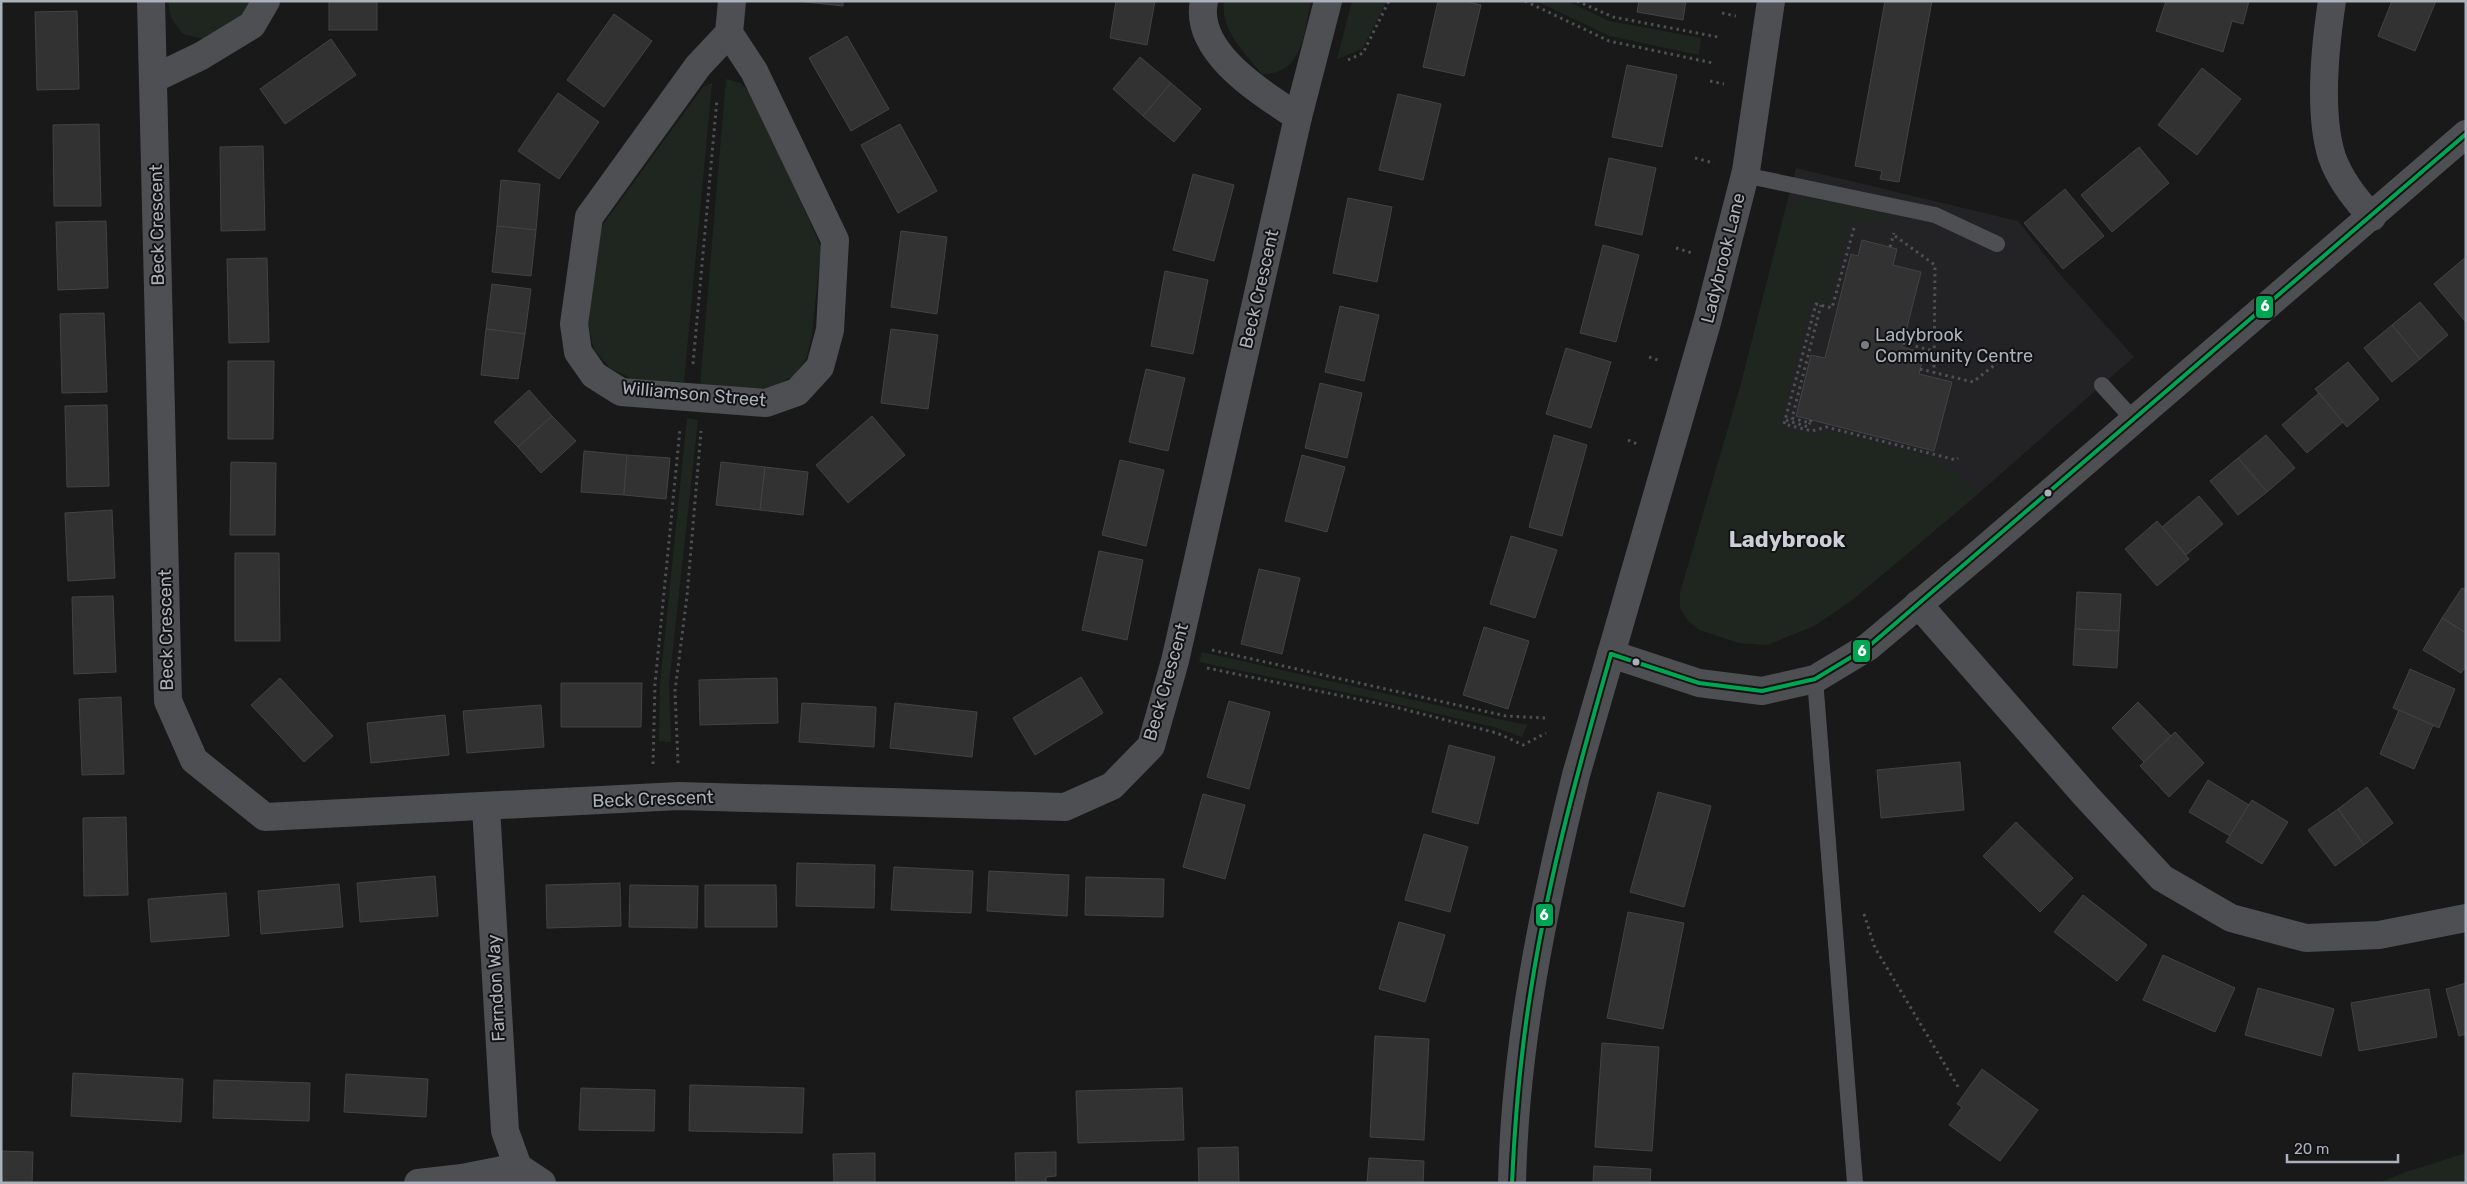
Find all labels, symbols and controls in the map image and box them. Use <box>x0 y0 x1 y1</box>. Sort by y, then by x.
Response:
street label: Beck Crescent <box>145 164 169 286</box>
street label: Ladybrook Lane <box>1696 191 1750 325</box>
street label: Beck Crescent <box>1235 227 1283 351</box>
line badge: 6 <box>2255 295 2274 319</box>
text: 6 <box>2260 298 2270 315</box>
place label: Ladybrook Community Centre <box>1875 324 2033 367</box>
marker: Ladybrook Community Centre <box>1859 339 1871 351</box>
street label: Williamson Street <box>621 377 767 411</box>
unlabelled marker <box>2043 488 2053 498</box>
district label: Ladybrook <box>1729 526 1845 553</box>
street label: Beck Crescent <box>154 569 178 691</box>
street label: Beck Crescent <box>1139 621 1193 743</box>
line badge: 6 <box>1852 639 1871 663</box>
text: 6 <box>1857 643 1867 660</box>
unlabelled marker <box>1631 657 1641 667</box>
street label: Beck Crescent <box>592 786 714 812</box>
line badge: 6 <box>1535 903 1554 927</box>
text: 6 <box>1539 907 1549 924</box>
street label: Farndon Way <box>482 934 510 1042</box>
scale bar <box>2287 1132 2398 1164</box>
text: 20 m <box>2294 1140 2329 1158</box>

